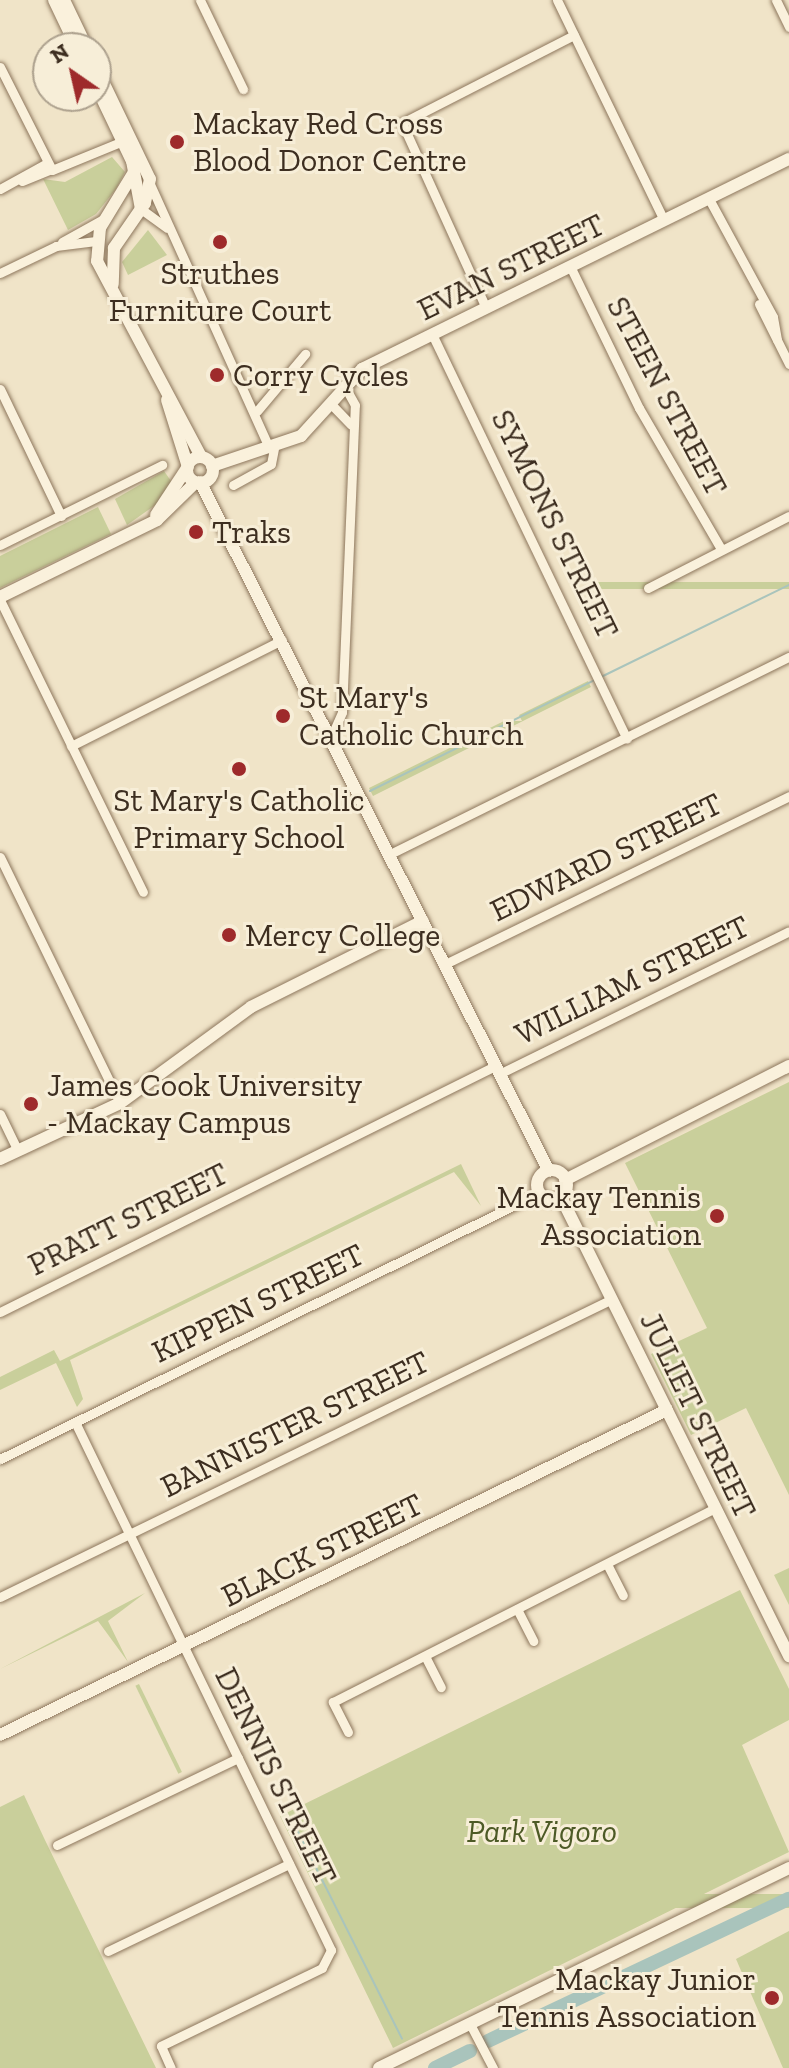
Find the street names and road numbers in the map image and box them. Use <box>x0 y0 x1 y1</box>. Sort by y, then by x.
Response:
street label: EVAN STREET <box>411 205 611 329</box>
street label: STEEN STREET <box>599 290 735 502</box>
street label: SYMONS STREET <box>483 403 627 645</box>
street label: EDWARD STREET <box>484 784 728 930</box>
street label: WILLIAM STREET <box>509 907 755 1053</box>
street label: PRATT STREET <box>22 1154 234 1284</box>
street label: KIPPEN STREET <box>146 1235 370 1371</box>
street label: JULIET STREET <box>631 1305 765 1525</box>
street label: BANNISTER STREET <box>155 1342 435 1506</box>
street label: BLACK STREET <box>215 1485 429 1615</box>
street label: DENNIS STREET <box>207 1661 345 1891</box>

